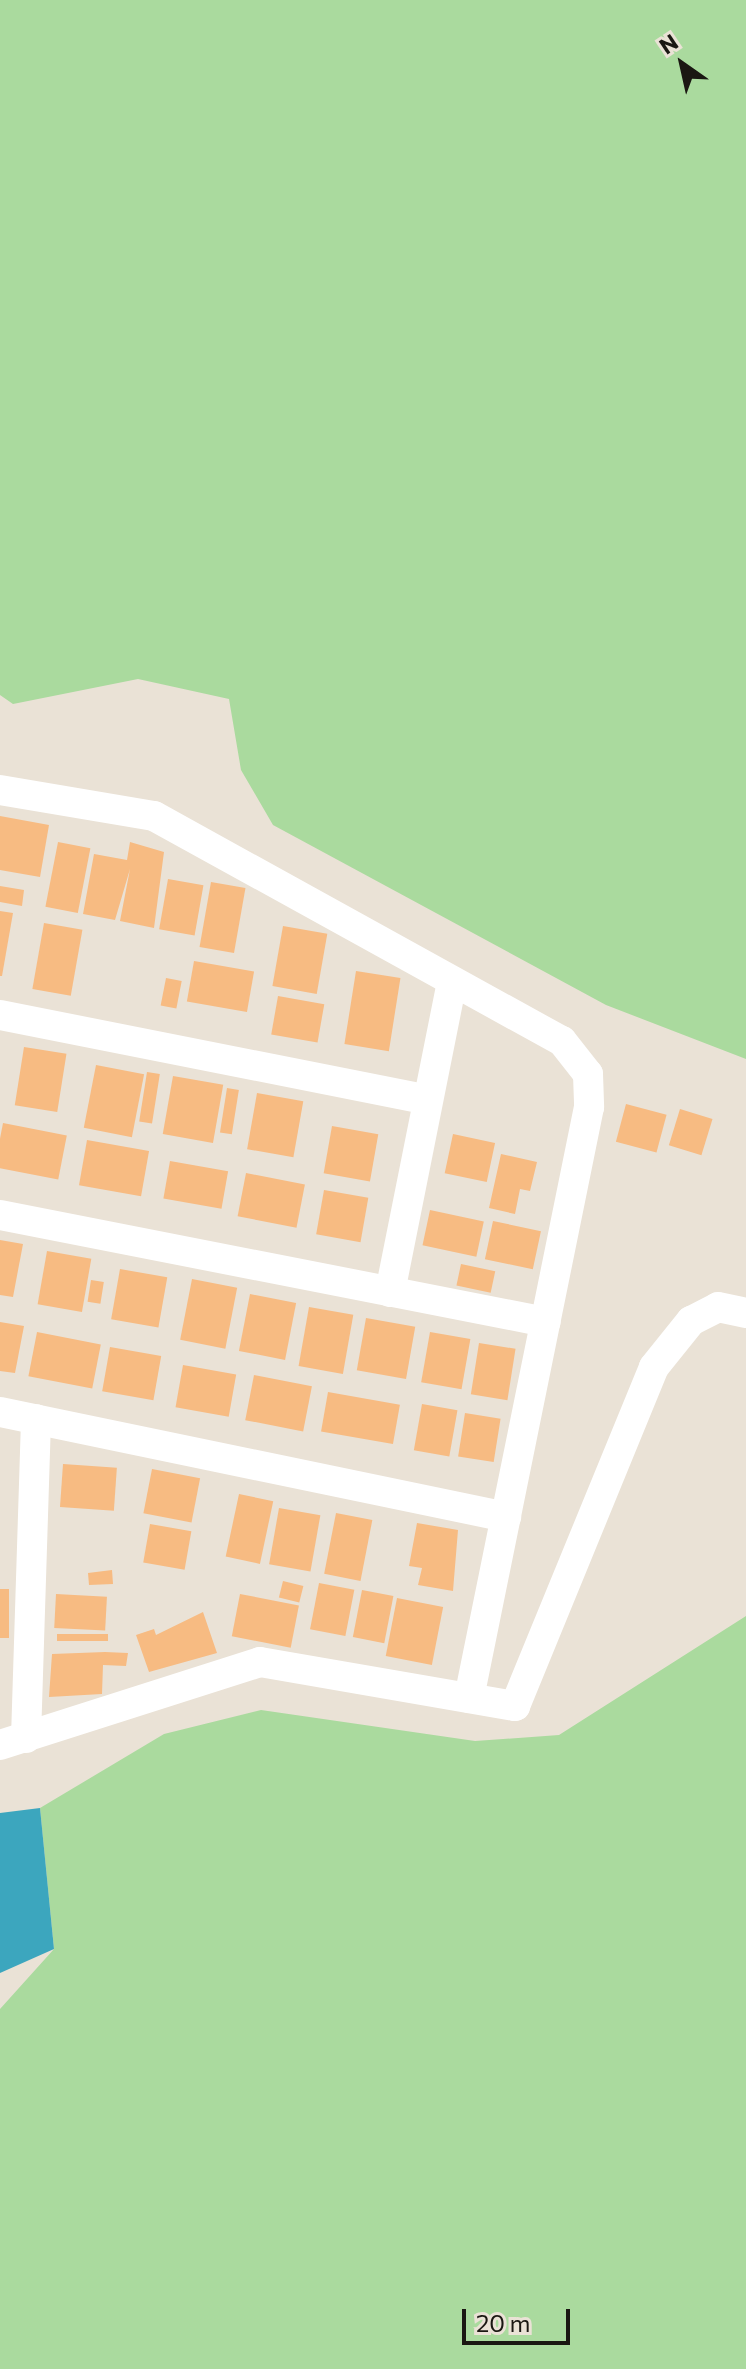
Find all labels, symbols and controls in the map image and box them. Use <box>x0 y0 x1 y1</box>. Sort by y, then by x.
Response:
north arrow <box>642 24 722 104</box>
text: N <box>654 28 683 59</box>
scale bar <box>466 2293 574 2343</box>
text: 20 m <box>476 2308 530 2337</box>

